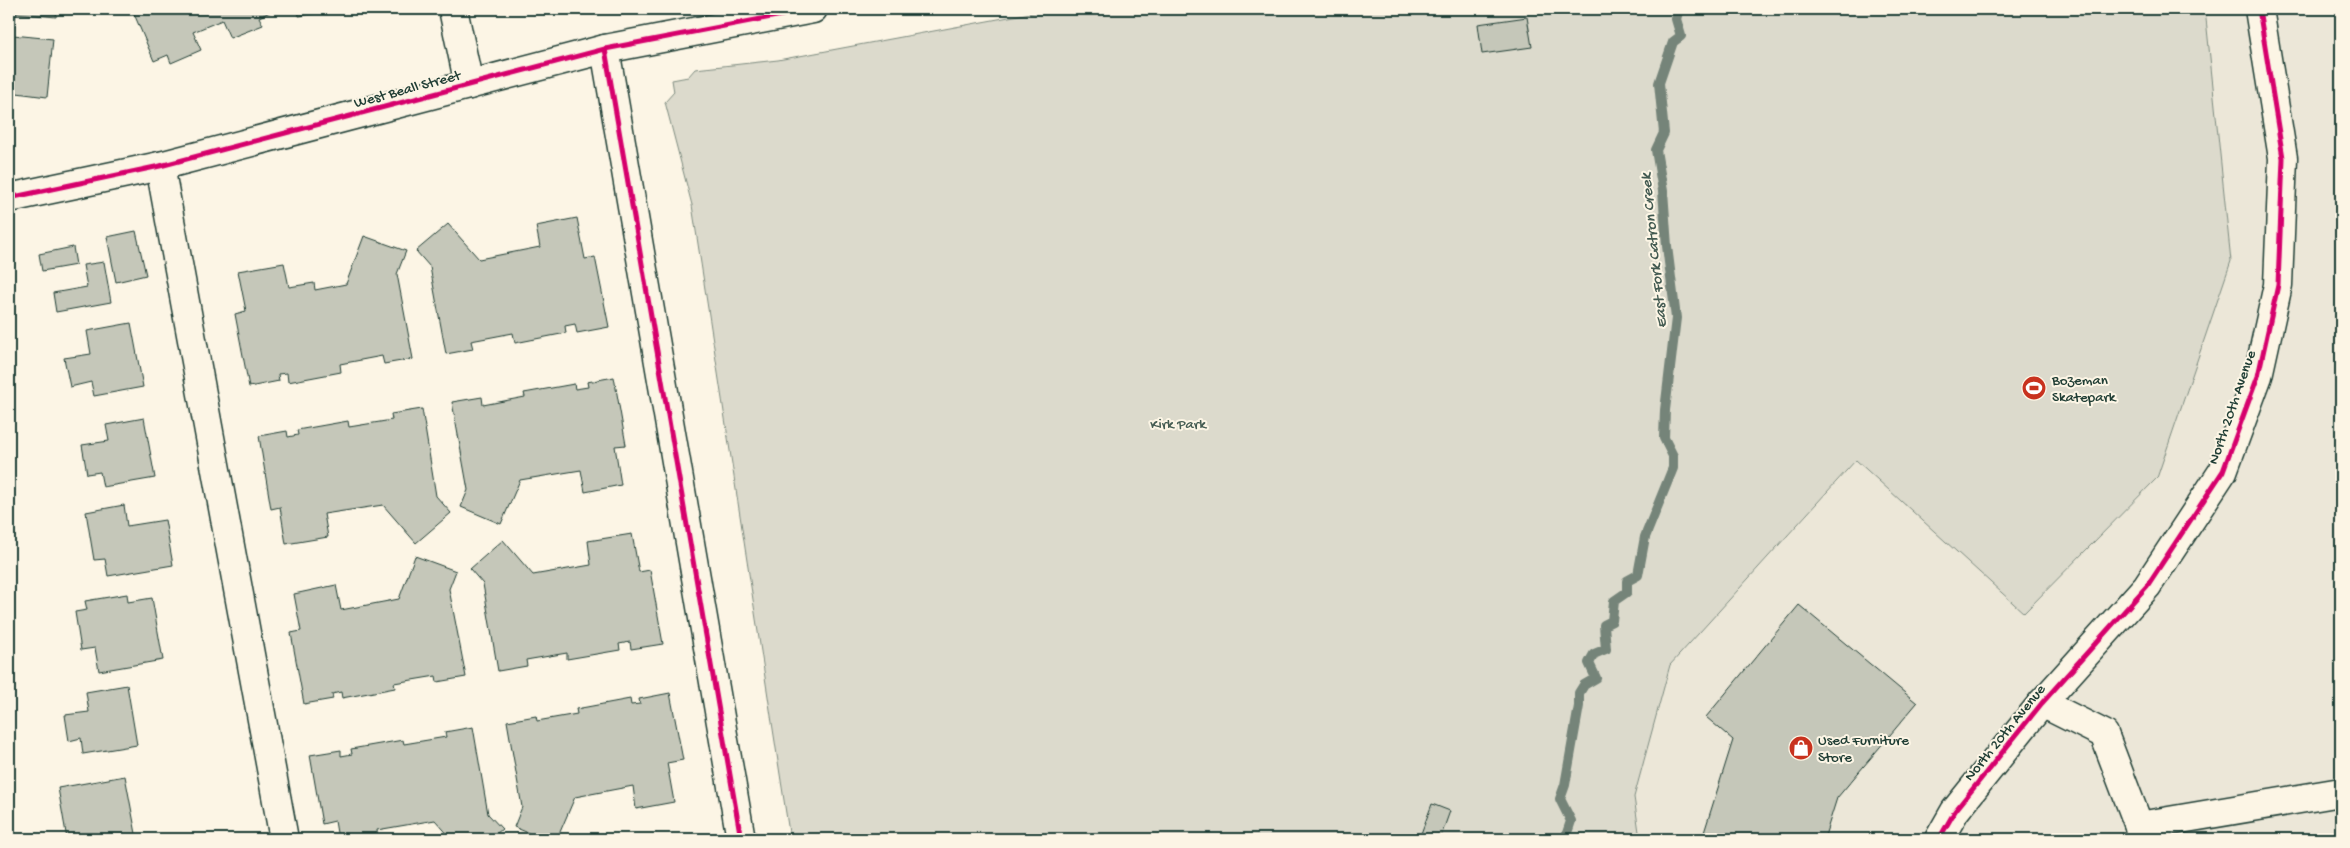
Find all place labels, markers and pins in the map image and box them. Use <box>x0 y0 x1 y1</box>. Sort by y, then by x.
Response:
place label: Bozeman Skatepark <box>2051 372 2117 407</box>
sports icon: Bozeman Skatepark <box>2021 375 2047 401</box>
place label: Used Furniture Store <box>1818 732 1909 767</box>
shop icon: Used Furniture Store <box>1788 735 1814 761</box>

